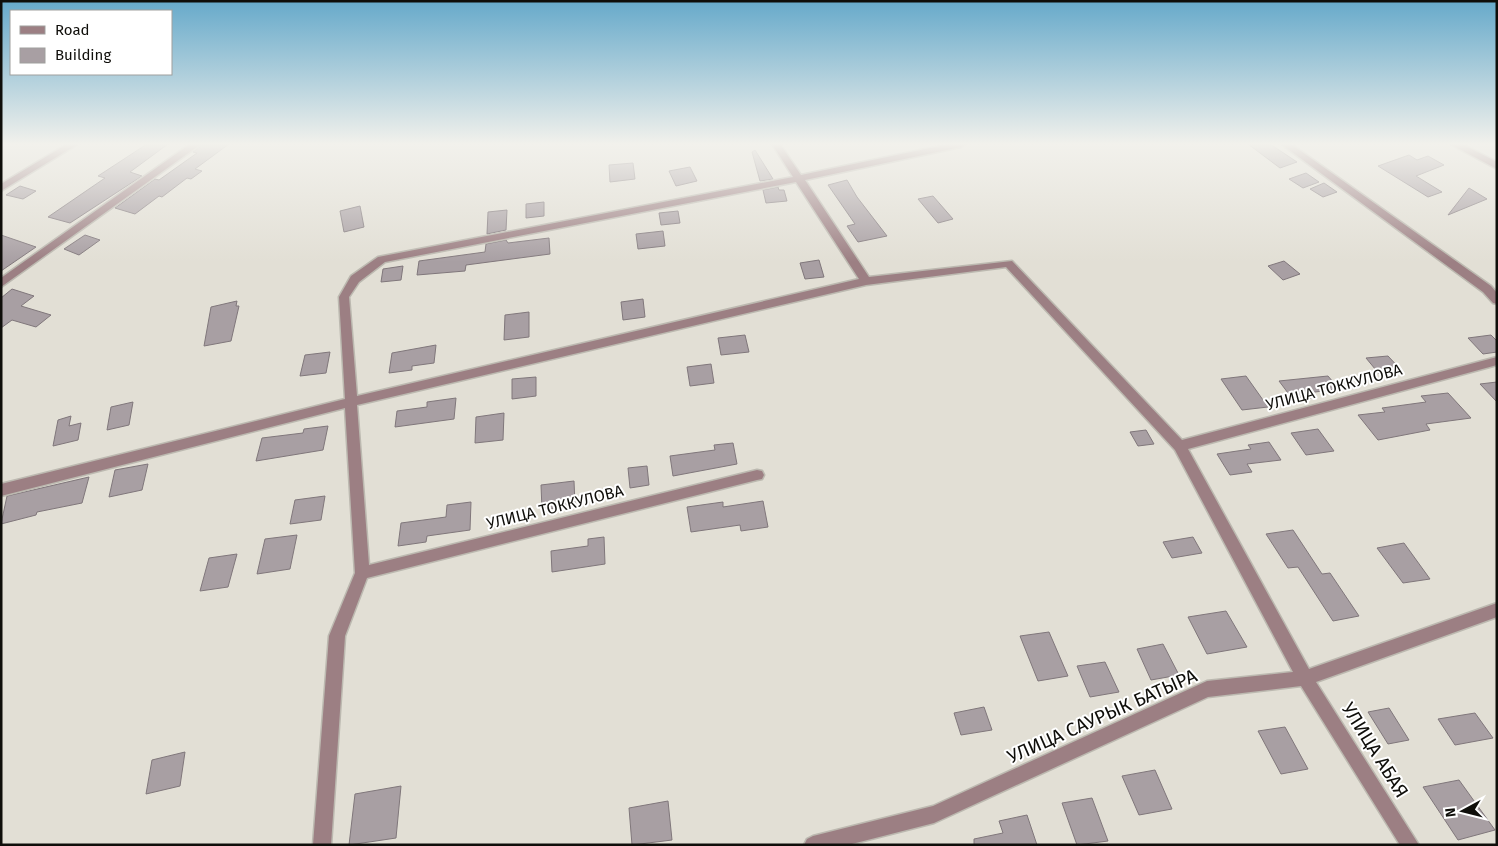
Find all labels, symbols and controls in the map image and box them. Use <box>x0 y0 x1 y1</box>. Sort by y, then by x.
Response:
legend <box>10 10 172 75</box>
text: Road <box>55 21 90 39</box>
text: Building <box>55 46 111 64</box>
street label: УЛИЦА ТОККУЛОВА <box>1264 359 1405 414</box>
street label: УЛИЦА ТОККУЛОВА <box>485 481 626 533</box>
street label: УЛИЦА САУРЫК БАТЫРА <box>1004 664 1200 768</box>
street label: УЛИЦА АБАЯ <box>1337 698 1413 802</box>
north arrow <box>1438 786 1488 836</box>
text: N <box>1442 807 1460 818</box>

